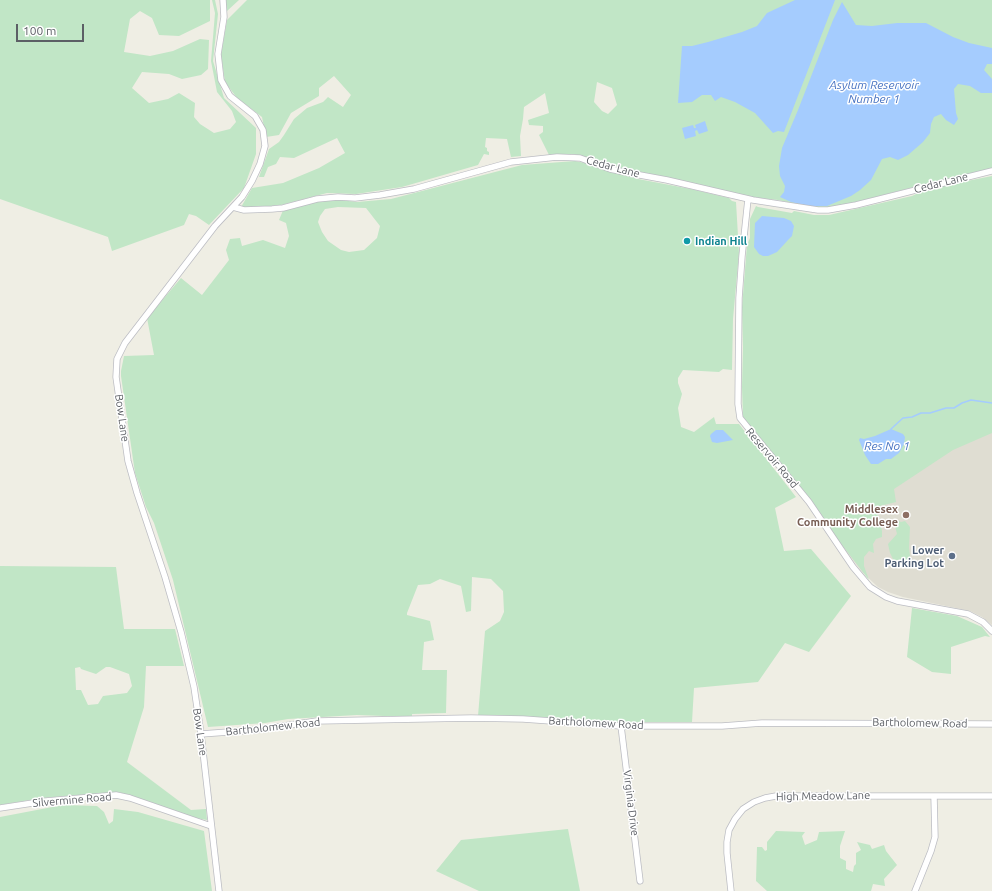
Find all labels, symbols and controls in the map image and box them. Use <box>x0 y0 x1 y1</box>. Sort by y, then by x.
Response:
scale bar <box>18 16 86 42</box>
text: 100 m <box>23 24 56 37</box>
water label: Asylum Reservoir Number 1 <box>829 78 919 106</box>
street label: Cedar Lane <box>585 153 641 181</box>
street label: Cedar Lane <box>913 170 969 196</box>
place label: Indian Hill <box>695 234 747 248</box>
marker: Indian Hill <box>682 236 692 246</box>
street label: Bow Lane <box>112 393 132 443</box>
street label: Reservoir Road <box>743 425 801 491</box>
water label: Res No 1 <box>864 439 910 453</box>
place label: Middlesex Community College <box>797 502 898 528</box>
marker: Middlesex Community College <box>901 510 911 520</box>
place label: Lower Parking Lot <box>885 543 944 569</box>
marker: Lower Parking Lot <box>947 551 957 561</box>
street label: Bow Lane <box>190 707 210 757</box>
street label: Bartholomew Road <box>548 714 644 732</box>
street label: Bartholomew Road <box>225 715 321 739</box>
street label: Bartholomew Road <box>872 716 968 730</box>
street label: Virginia Drive <box>620 769 642 837</box>
street label: High Meadow Lane <box>776 789 870 803</box>
street label: Silvermine Road <box>32 790 112 810</box>

